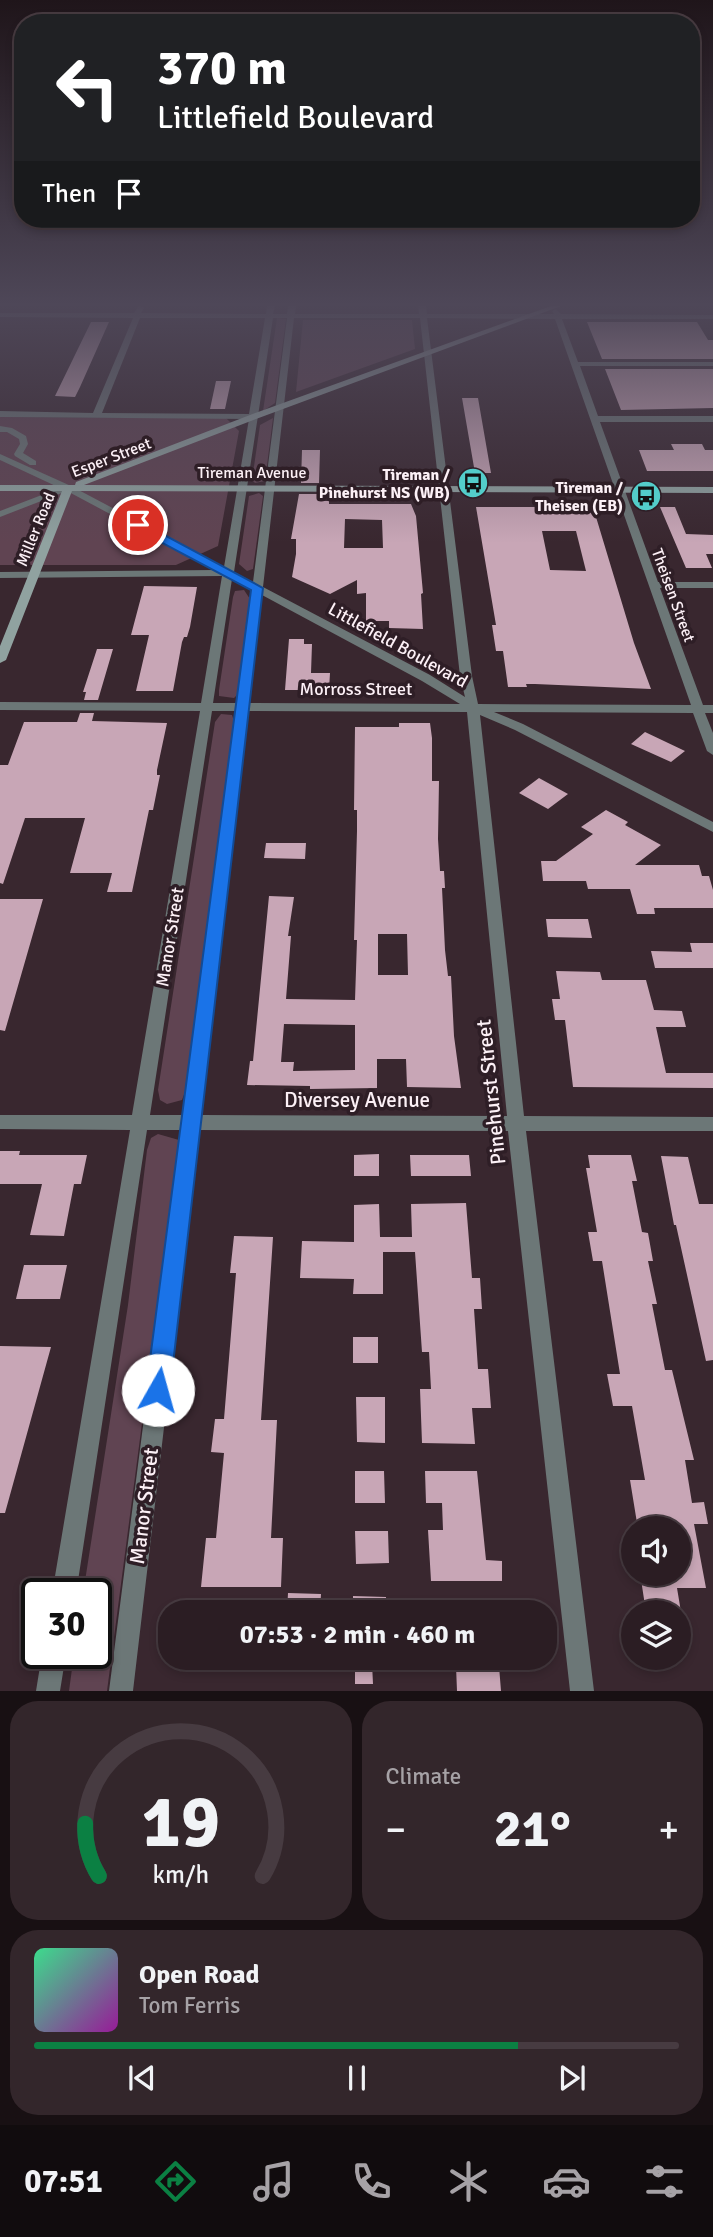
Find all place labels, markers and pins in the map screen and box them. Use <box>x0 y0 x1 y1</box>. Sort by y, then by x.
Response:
place label: Tireman / Pinehurst NS (WB) <box>319 465 451 503</box>
bus stop icon: Tireman / Pinehurst NS (WB) <box>456 466 490 500</box>
place label: Tireman / Theisen (EB) <box>535 478 624 516</box>
bus stop icon: Tireman / Theisen (EB) <box>629 479 663 513</box>
pin <box>108 495 168 555</box>

